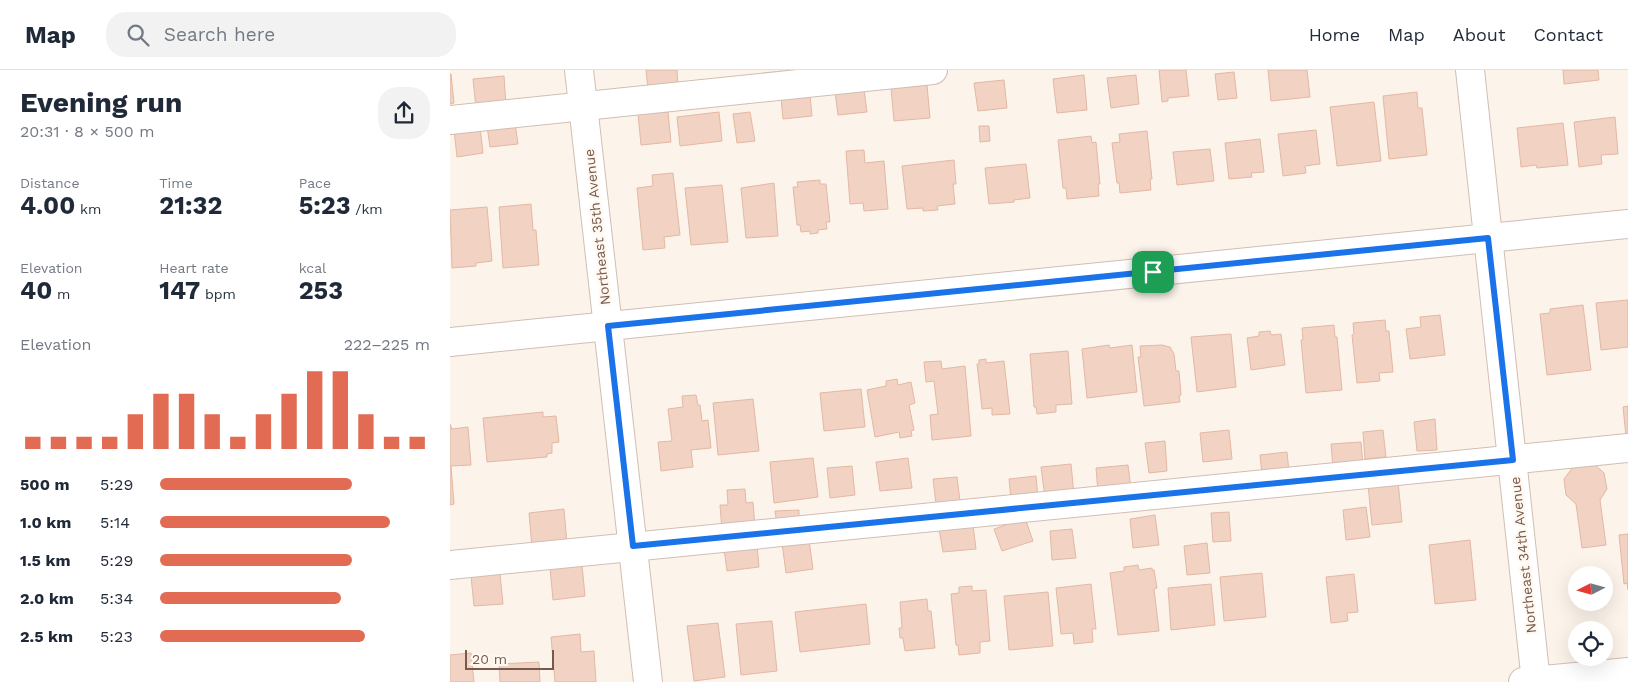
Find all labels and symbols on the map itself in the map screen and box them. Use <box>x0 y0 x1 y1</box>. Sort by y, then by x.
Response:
street label: Northeast 35th Avenue <box>581 148 613 306</box>
pin <box>1132 251 1174 293</box>
street label: Northeast 34th Avenue <box>1507 476 1539 634</box>
north arrow <box>1568 566 1612 611</box>
scale bar <box>465 647 554 670</box>

